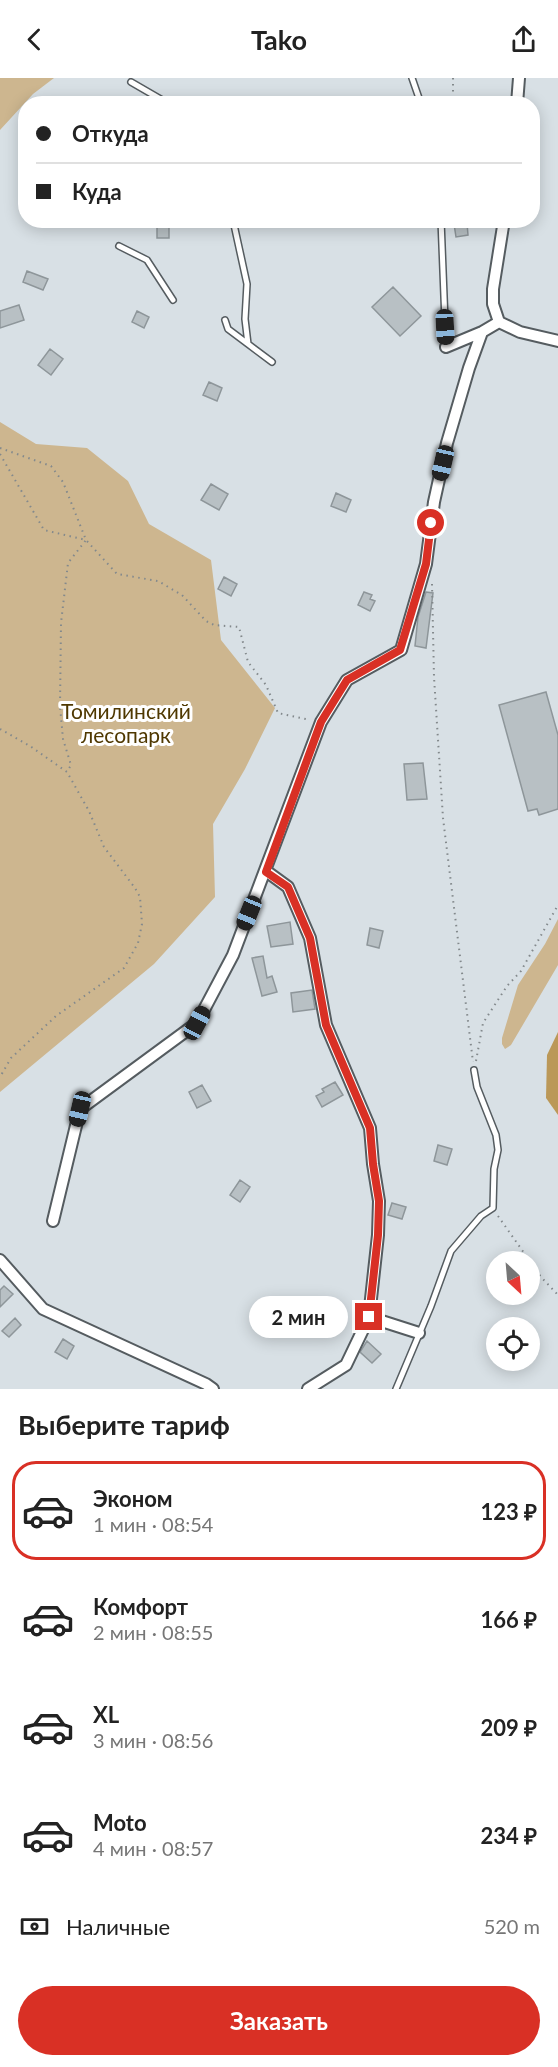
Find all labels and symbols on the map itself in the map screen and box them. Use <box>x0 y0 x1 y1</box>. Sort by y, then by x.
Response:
car <box>435 309 455 345</box>
car <box>430 443 456 483</box>
route start <box>417 509 444 536</box>
park label: Томилинский лесопарк <box>61 698 191 747</box>
car <box>234 893 264 933</box>
car <box>181 1003 213 1043</box>
car <box>67 1089 93 1129</box>
north arrow <box>486 1251 540 1305</box>
callout: 2 мин <box>249 1296 348 1338</box>
route end <box>355 1303 382 1330</box>

